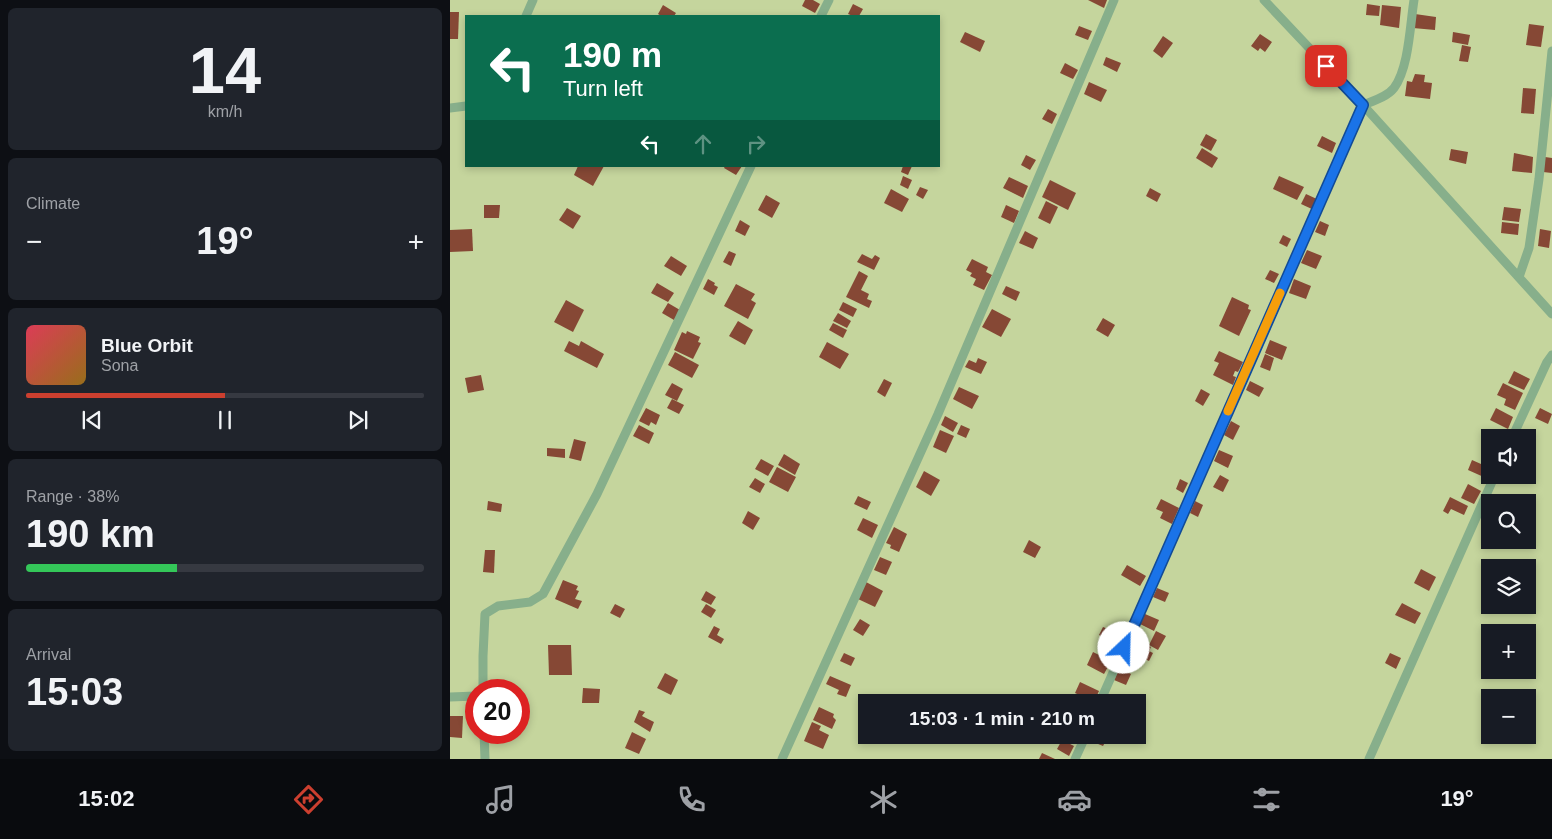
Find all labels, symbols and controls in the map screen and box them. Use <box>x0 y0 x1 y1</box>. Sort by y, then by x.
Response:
text: 14 <box>189 34 261 107</box>
icon: left <box>480 35 545 100</box>
text: 190 m <box>563 35 662 74</box>
pin <box>1305 45 1347 87</box>
icon: arrive <box>1312 52 1340 80</box>
text: Turn left <box>563 76 643 101</box>
text: km/h <box>208 103 242 120</box>
icon: left <box>636 130 664 158</box>
icon: ahead <box>689 130 717 158</box>
icon: right <box>742 130 770 158</box>
text: Climate <box>26 195 80 212</box>
text: 19° <box>196 220 254 262</box>
text: − <box>26 226 42 257</box>
text: + <box>408 226 424 257</box>
text: Blue Orbit <box>101 335 193 356</box>
text: Sona <box>101 357 138 374</box>
icon: previous <box>78 406 106 434</box>
icon: pause <box>211 406 239 434</box>
icon: next <box>344 406 372 434</box>
map controls <box>1481 429 1536 744</box>
button: sound <box>1481 429 1536 484</box>
text: Range · 38% <box>26 488 119 505</box>
button: search <box>1481 494 1536 549</box>
text: 190 km <box>26 513 155 555</box>
button: layers <box>1481 559 1536 614</box>
position arrow <box>1097 621 1149 673</box>
button: + <box>1481 624 1536 679</box>
text: Arrival <box>26 646 71 663</box>
text: 15:03 <box>26 671 123 713</box>
speed limit sign: 20 <box>465 679 530 744</box>
button: − <box>1481 689 1536 744</box>
text: 15:03 · 1 min · 210 m <box>909 708 1095 729</box>
icon: directions <box>291 782 326 817</box>
icon: music <box>483 782 518 817</box>
icon: phone <box>674 782 709 817</box>
icon: climate <box>866 782 901 817</box>
icon: car <box>1057 782 1092 817</box>
icon: filters <box>1249 782 1284 817</box>
text: 15:02 <box>78 786 135 811</box>
text: 19° <box>1440 786 1474 811</box>

